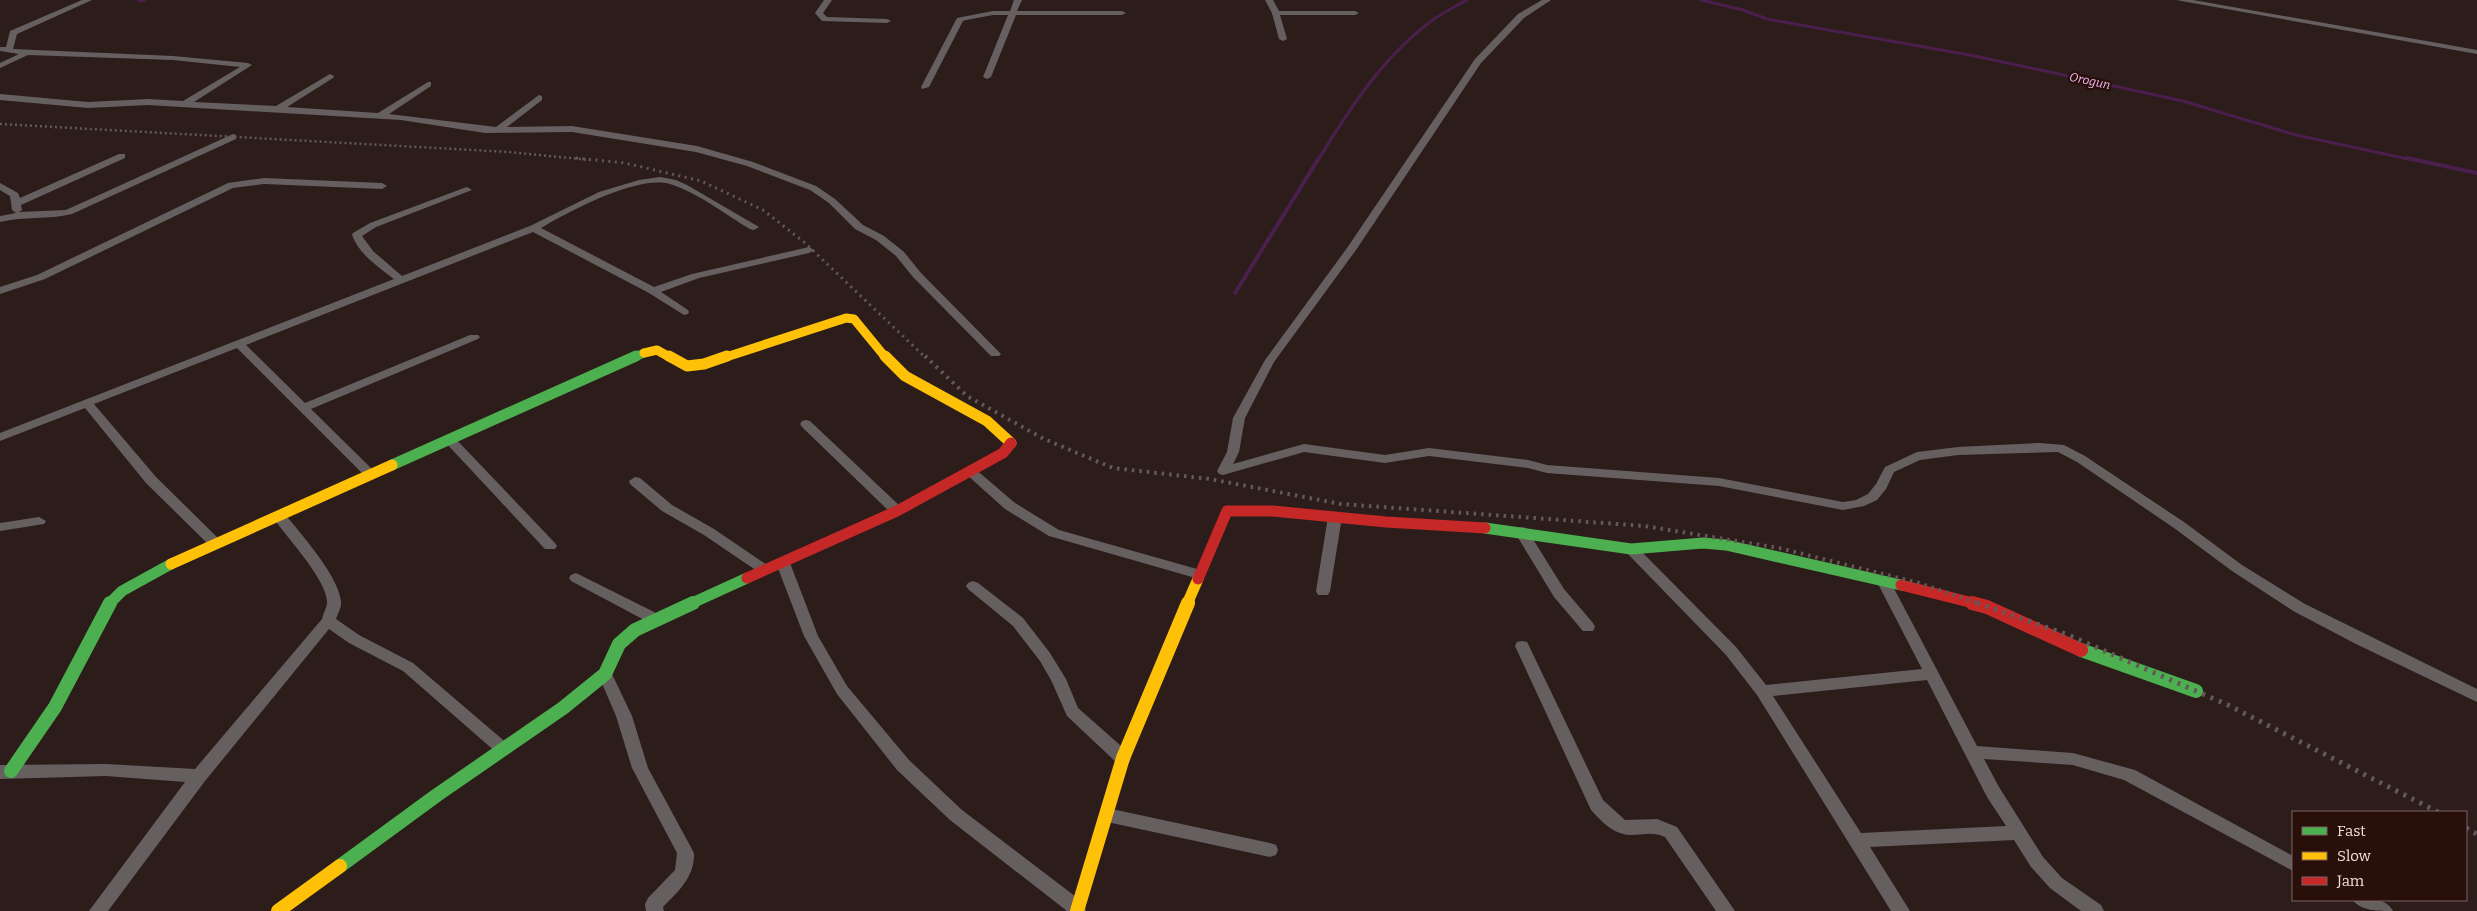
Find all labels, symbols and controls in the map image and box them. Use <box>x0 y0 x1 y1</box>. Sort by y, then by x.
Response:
water label: Orogun <box>2068 70 2112 92</box>
legend <box>2292 811 2467 901</box>
text: Fast <box>2337 822 2366 840</box>
text: Slow <box>2337 847 2372 865</box>
text: Jam <box>2336 872 2365 890</box>

